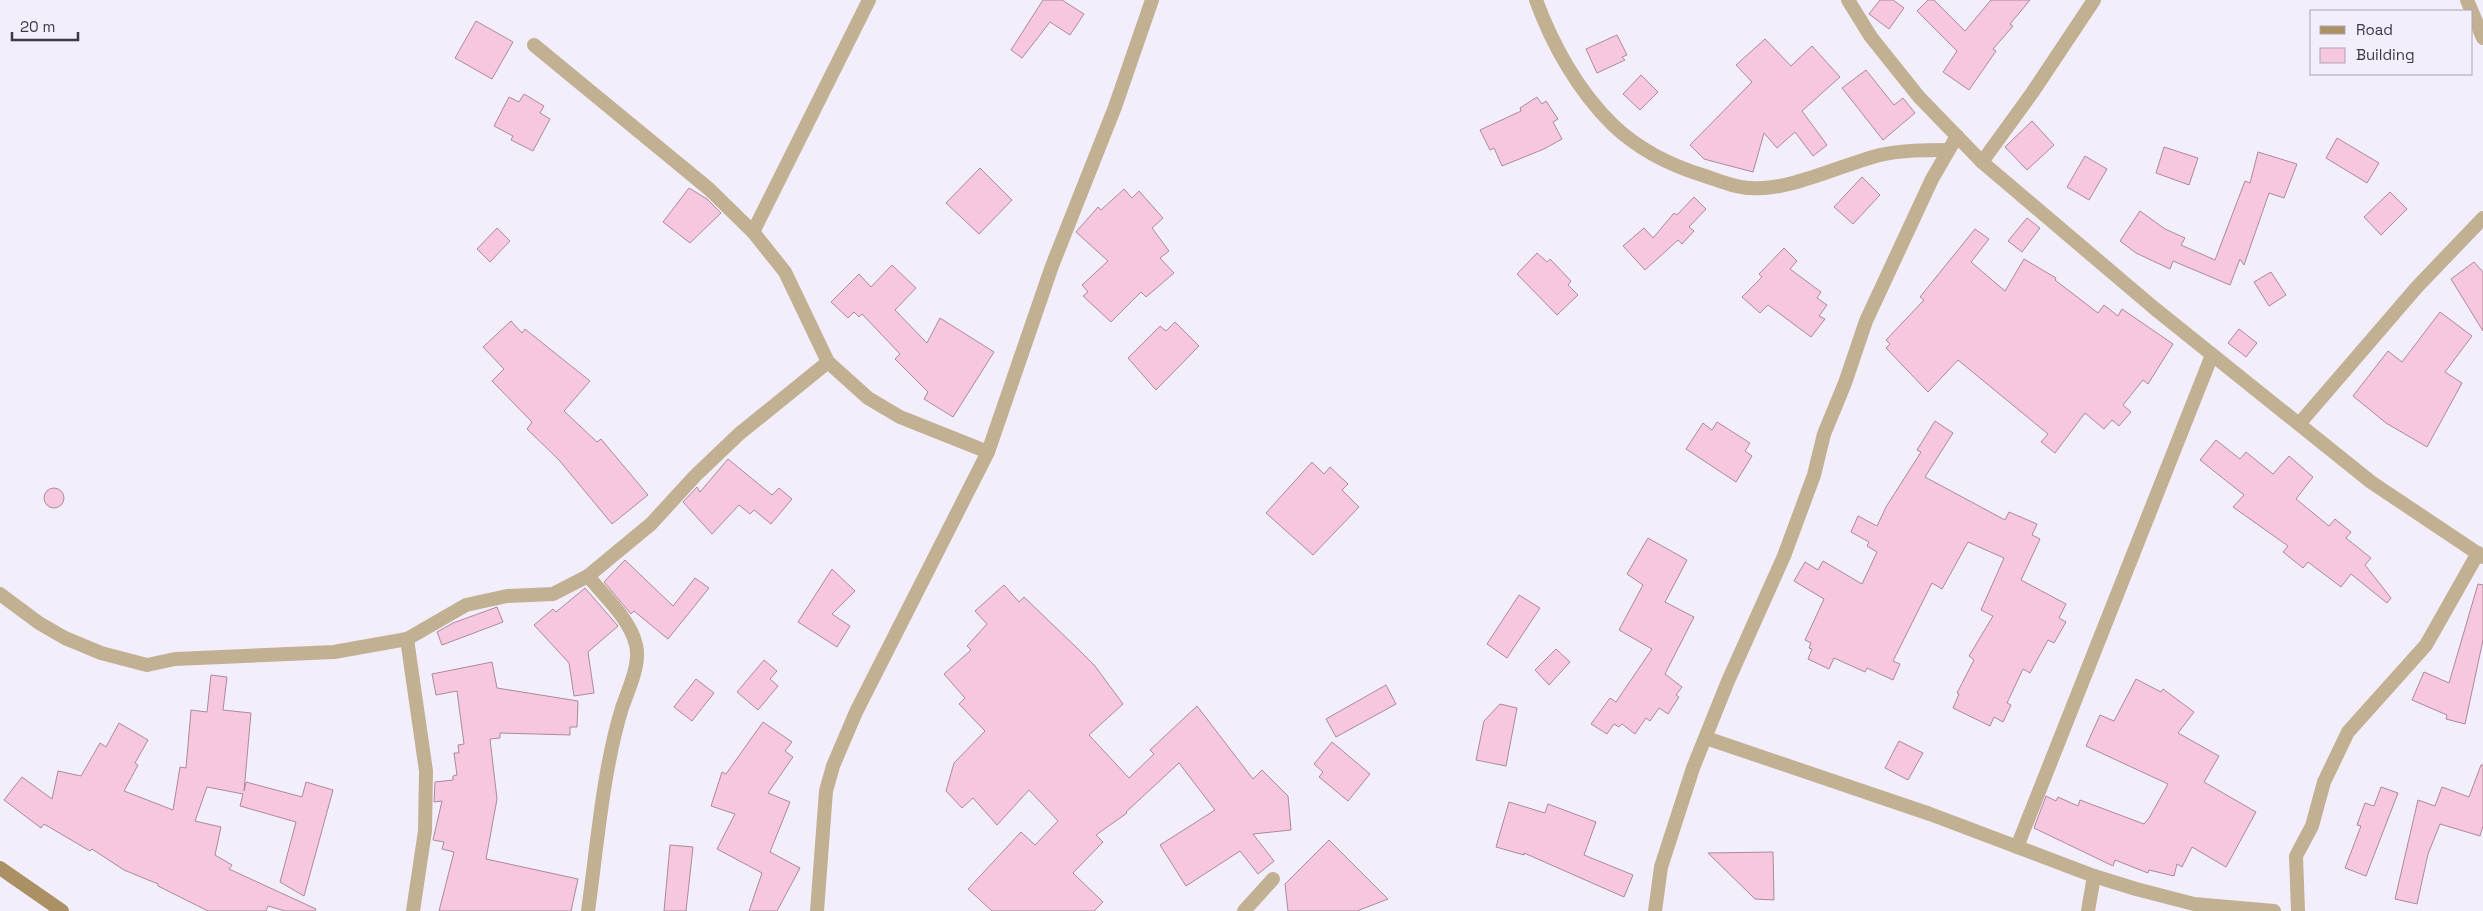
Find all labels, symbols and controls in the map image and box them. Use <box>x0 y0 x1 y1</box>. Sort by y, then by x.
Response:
scale bar <box>12 10 79 42</box>
legend <box>2310 10 2473 75</box>
text: 20 m <box>20 17 55 36</box>
text: Road <box>2356 20 2393 39</box>
text: Building <box>2356 45 2415 64</box>

